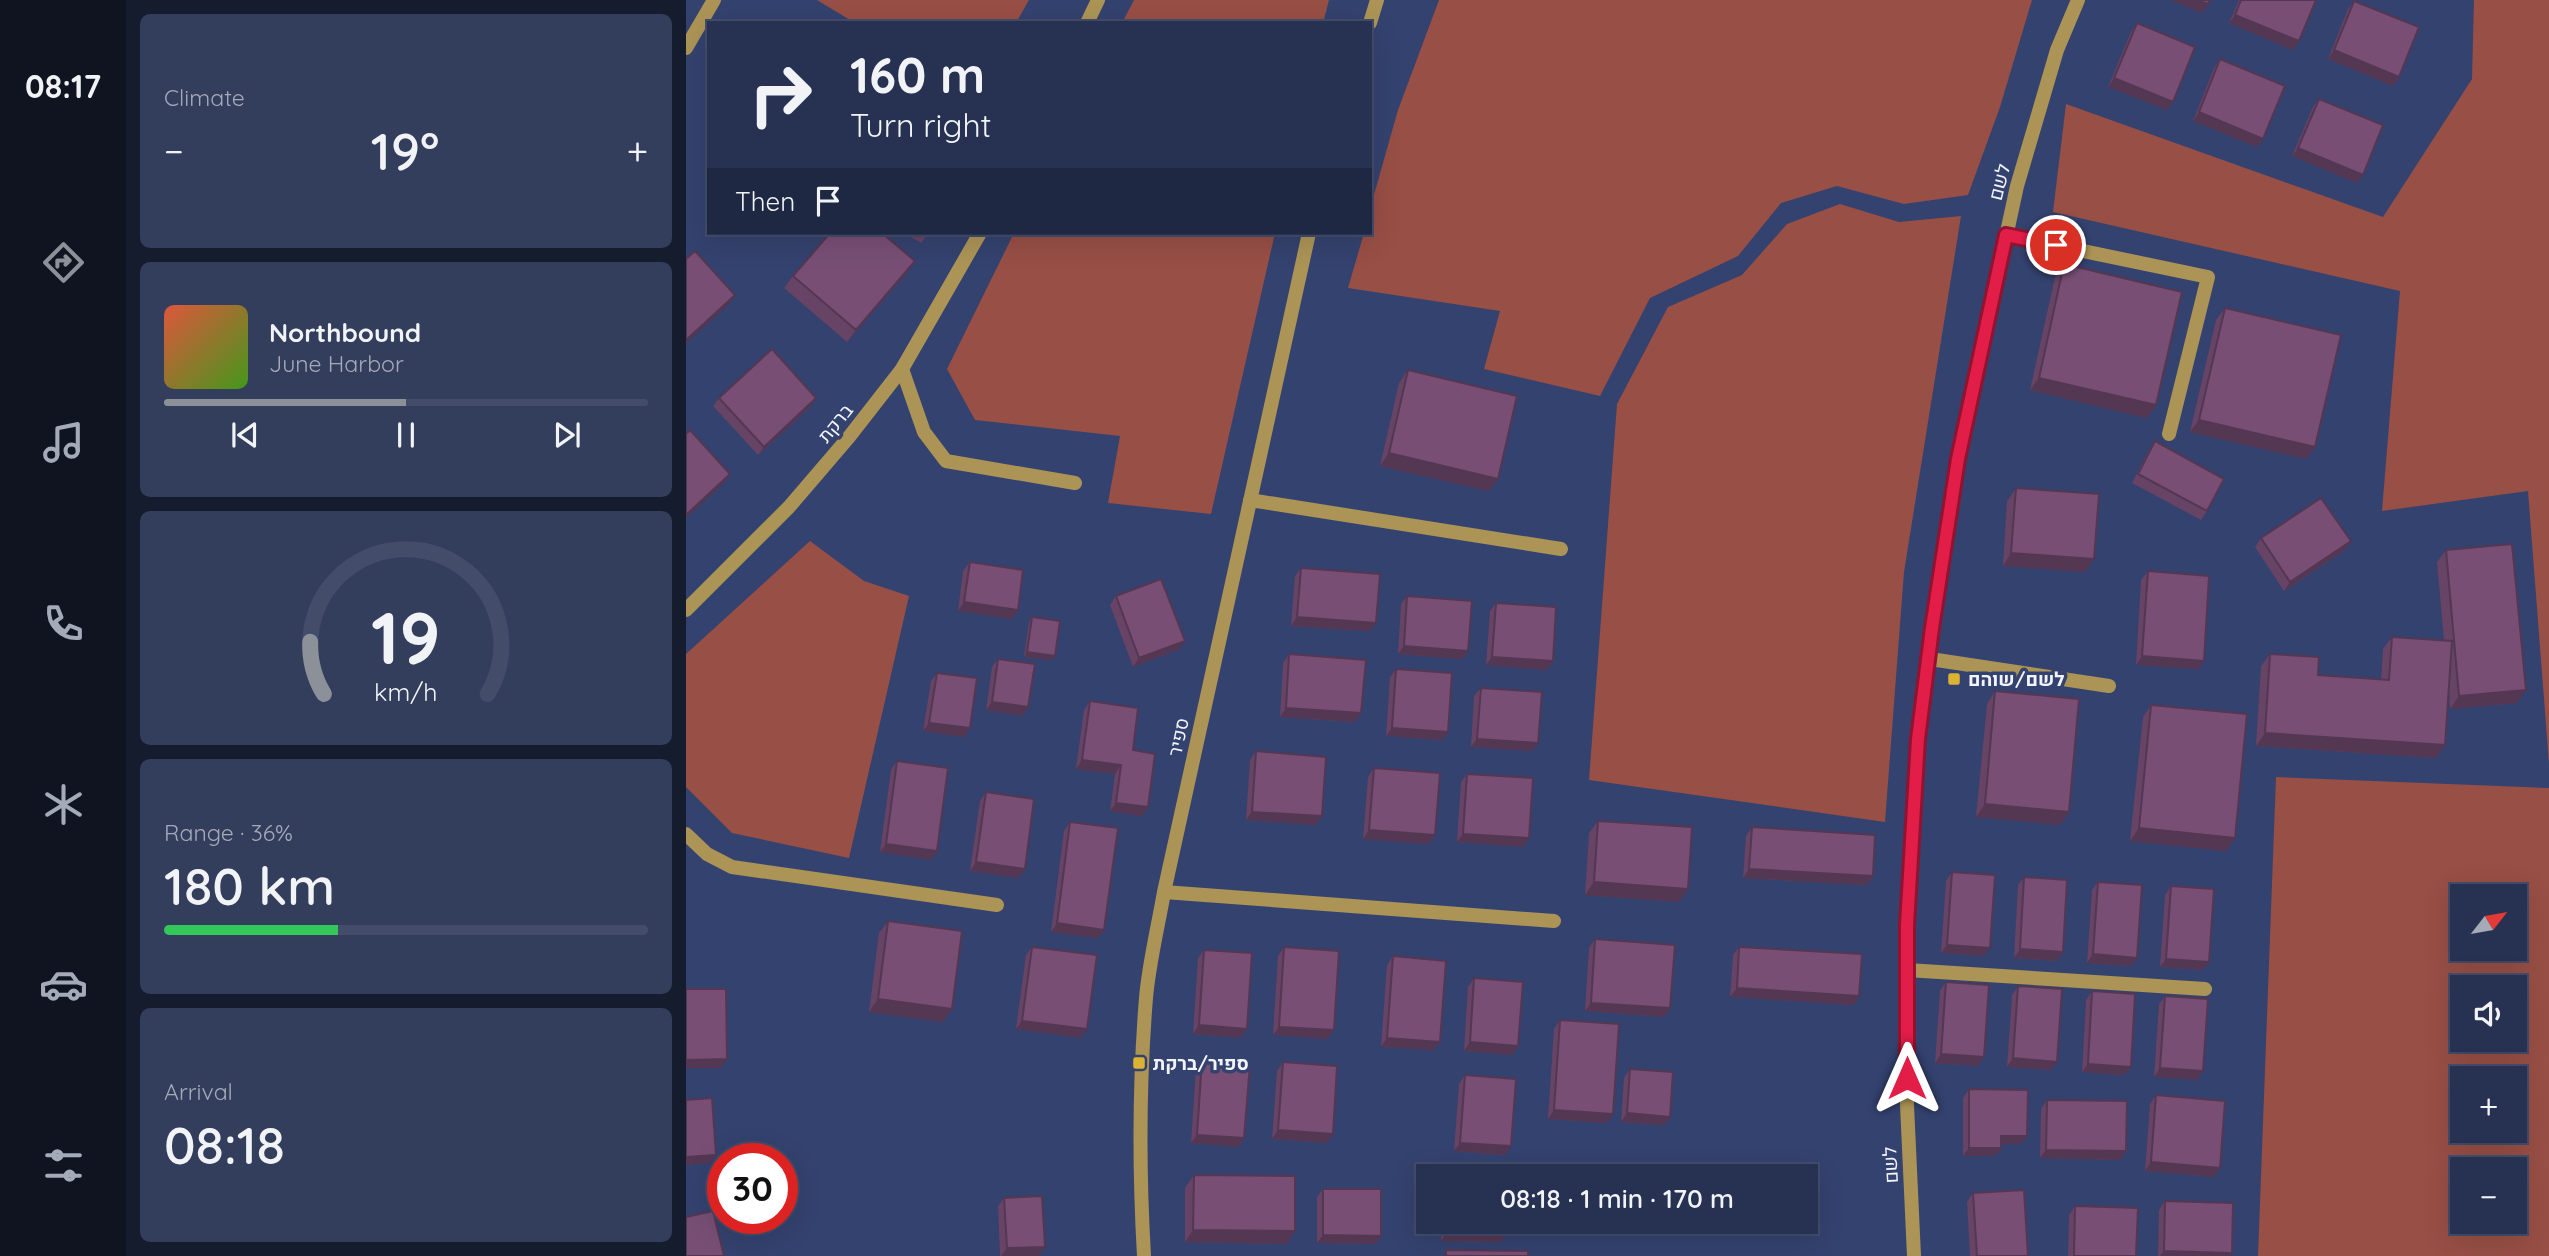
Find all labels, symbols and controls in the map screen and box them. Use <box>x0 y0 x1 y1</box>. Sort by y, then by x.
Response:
text: 160 m <box>850 44 985 105</box>
icon: right <box>735 49 826 140</box>
text: 08:17 <box>25 66 101 106</box>
text: Climate <box>164 83 245 112</box>
text: Turn right <box>850 105 991 145</box>
text: 19° <box>371 118 440 183</box>
text: − <box>164 127 184 175</box>
text: + <box>627 127 648 175</box>
street label: לשם <box>1983 161 2015 203</box>
icon: arrive <box>809 182 847 220</box>
text: Then <box>735 185 795 218</box>
pin <box>2026 215 2086 275</box>
icon: arrive <box>2037 226 2075 264</box>
icon: directions <box>39 238 88 287</box>
text: Northbound <box>269 316 421 349</box>
text: June Harbor <box>269 349 404 378</box>
street label: ברקת <box>812 399 858 447</box>
icon: previous <box>226 416 264 454</box>
icon: pause <box>387 416 425 454</box>
icon: next <box>548 416 586 454</box>
icon: music <box>39 418 88 467</box>
text: 19 <box>371 591 441 682</box>
icon: phone <box>39 599 88 648</box>
place label: לשם/שוהם <box>1968 667 2065 691</box>
marker: לשם/שוהם <box>1946 671 1962 687</box>
text: km/h <box>374 676 438 707</box>
street label: ספיר <box>1162 715 1194 759</box>
icon: climate <box>39 780 88 829</box>
text: Range · 36% <box>164 818 293 847</box>
text: 180 km <box>164 853 335 918</box>
north arrow <box>2450 884 2527 961</box>
map controls <box>2450 884 2527 1234</box>
icon: car <box>39 960 88 1009</box>
button: sound <box>2450 975 2527 1052</box>
position arrow <box>1870 1041 1944 1115</box>
place label: ספיר/ברקת <box>1153 1051 1249 1075</box>
marker: ספיר/ברקת <box>1131 1055 1147 1071</box>
button: + <box>2450 1066 2527 1143</box>
text: Arrival <box>164 1077 233 1106</box>
text: 08:18 <box>164 1112 285 1177</box>
icon: filters <box>39 1141 88 1190</box>
speed limit sign: 30 <box>707 1143 798 1234</box>
street label: לשם <box>1877 1146 1903 1184</box>
button: − <box>2450 1157 2527 1234</box>
text: 08:18 · 1 min · 170 m <box>1500 1182 1734 1215</box>

